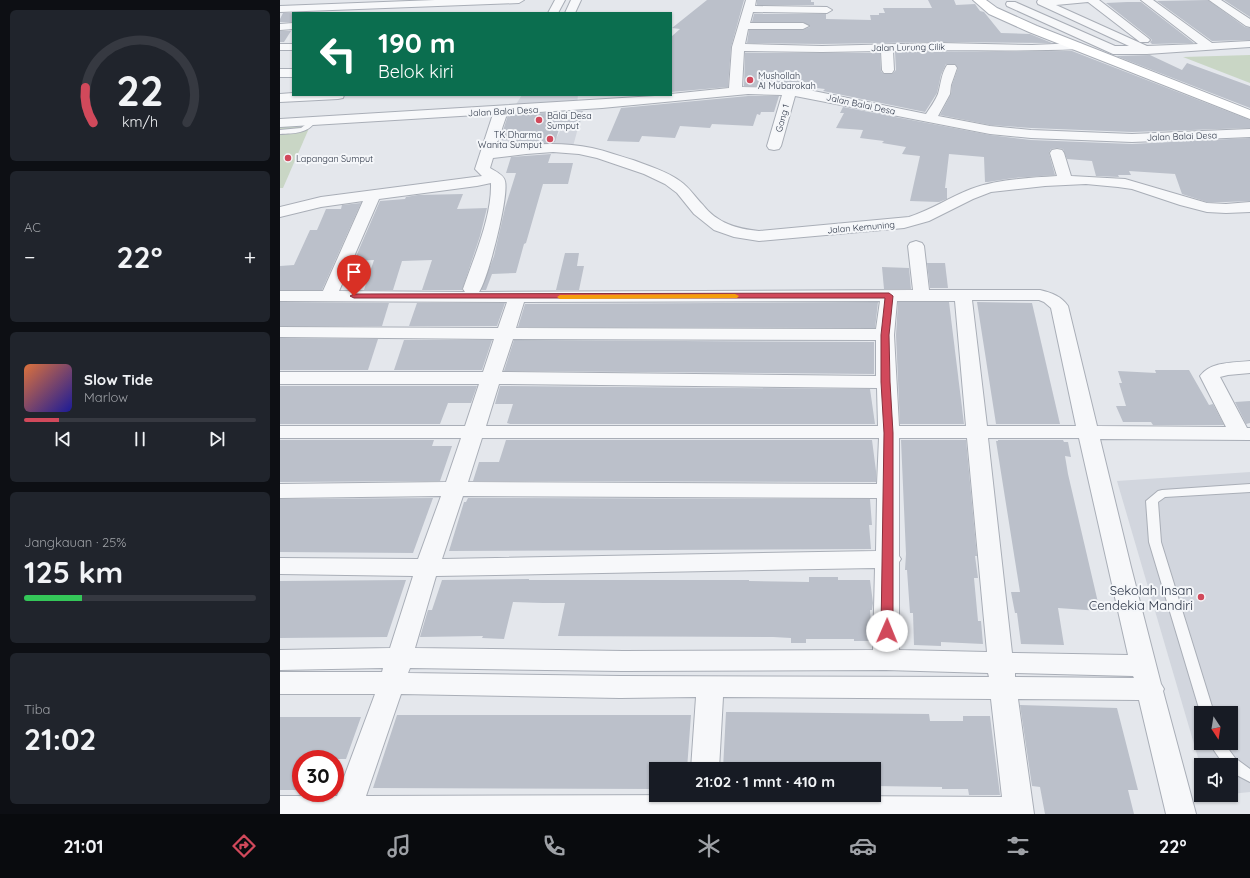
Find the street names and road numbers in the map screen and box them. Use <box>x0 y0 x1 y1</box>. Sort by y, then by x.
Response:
street label: Jalan Lurung Cilik <box>871 41 945 53</box>
street label: Jalan Balai Desa <box>825 91 897 117</box>
street label: Gang 1 <box>773 103 791 133</box>
street label: Jalan Balai Desa <box>468 104 538 118</box>
street label: Jalan Balai Desa <box>1147 129 1217 143</box>
street label: Jalan Kemuning <box>827 219 895 235</box>

